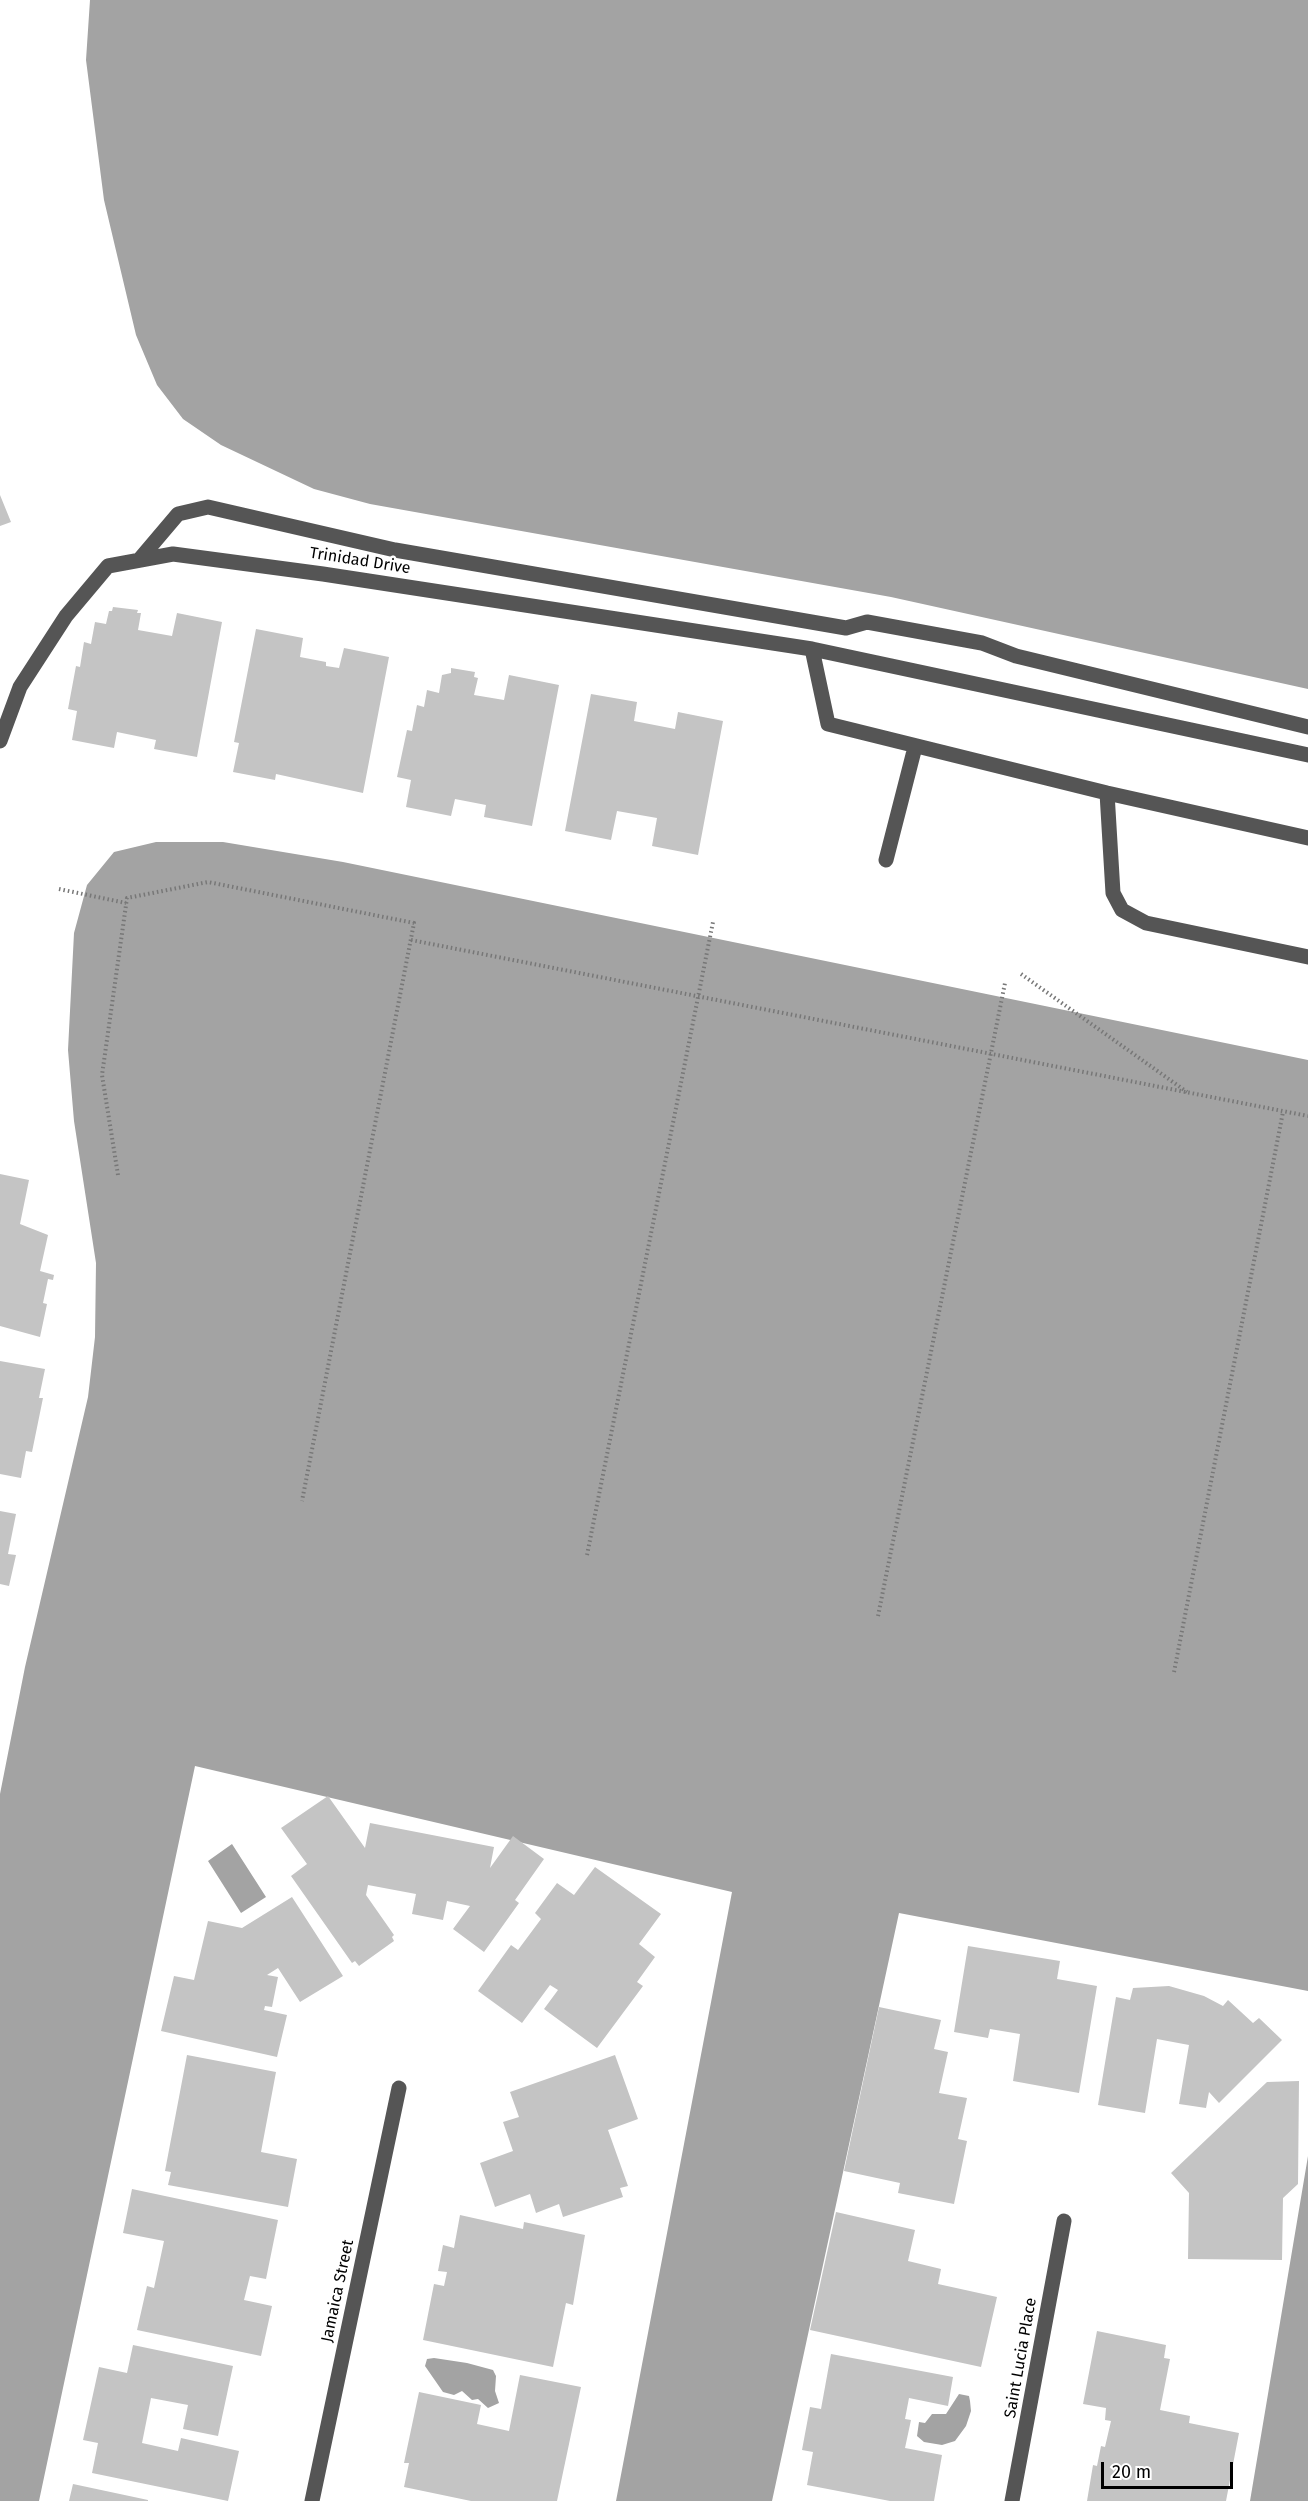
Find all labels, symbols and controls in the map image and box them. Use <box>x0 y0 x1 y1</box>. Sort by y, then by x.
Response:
street label: Trinidad Drive <box>308 544 412 578</box>
street label: Jamaica Street <box>318 2238 358 2344</box>
street label: Saint Lucia Place <box>1001 2296 1041 2420</box>
scale bar <box>1104 2450 1236 2488</box>
text: 20 m <box>1112 2461 1151 2483</box>

